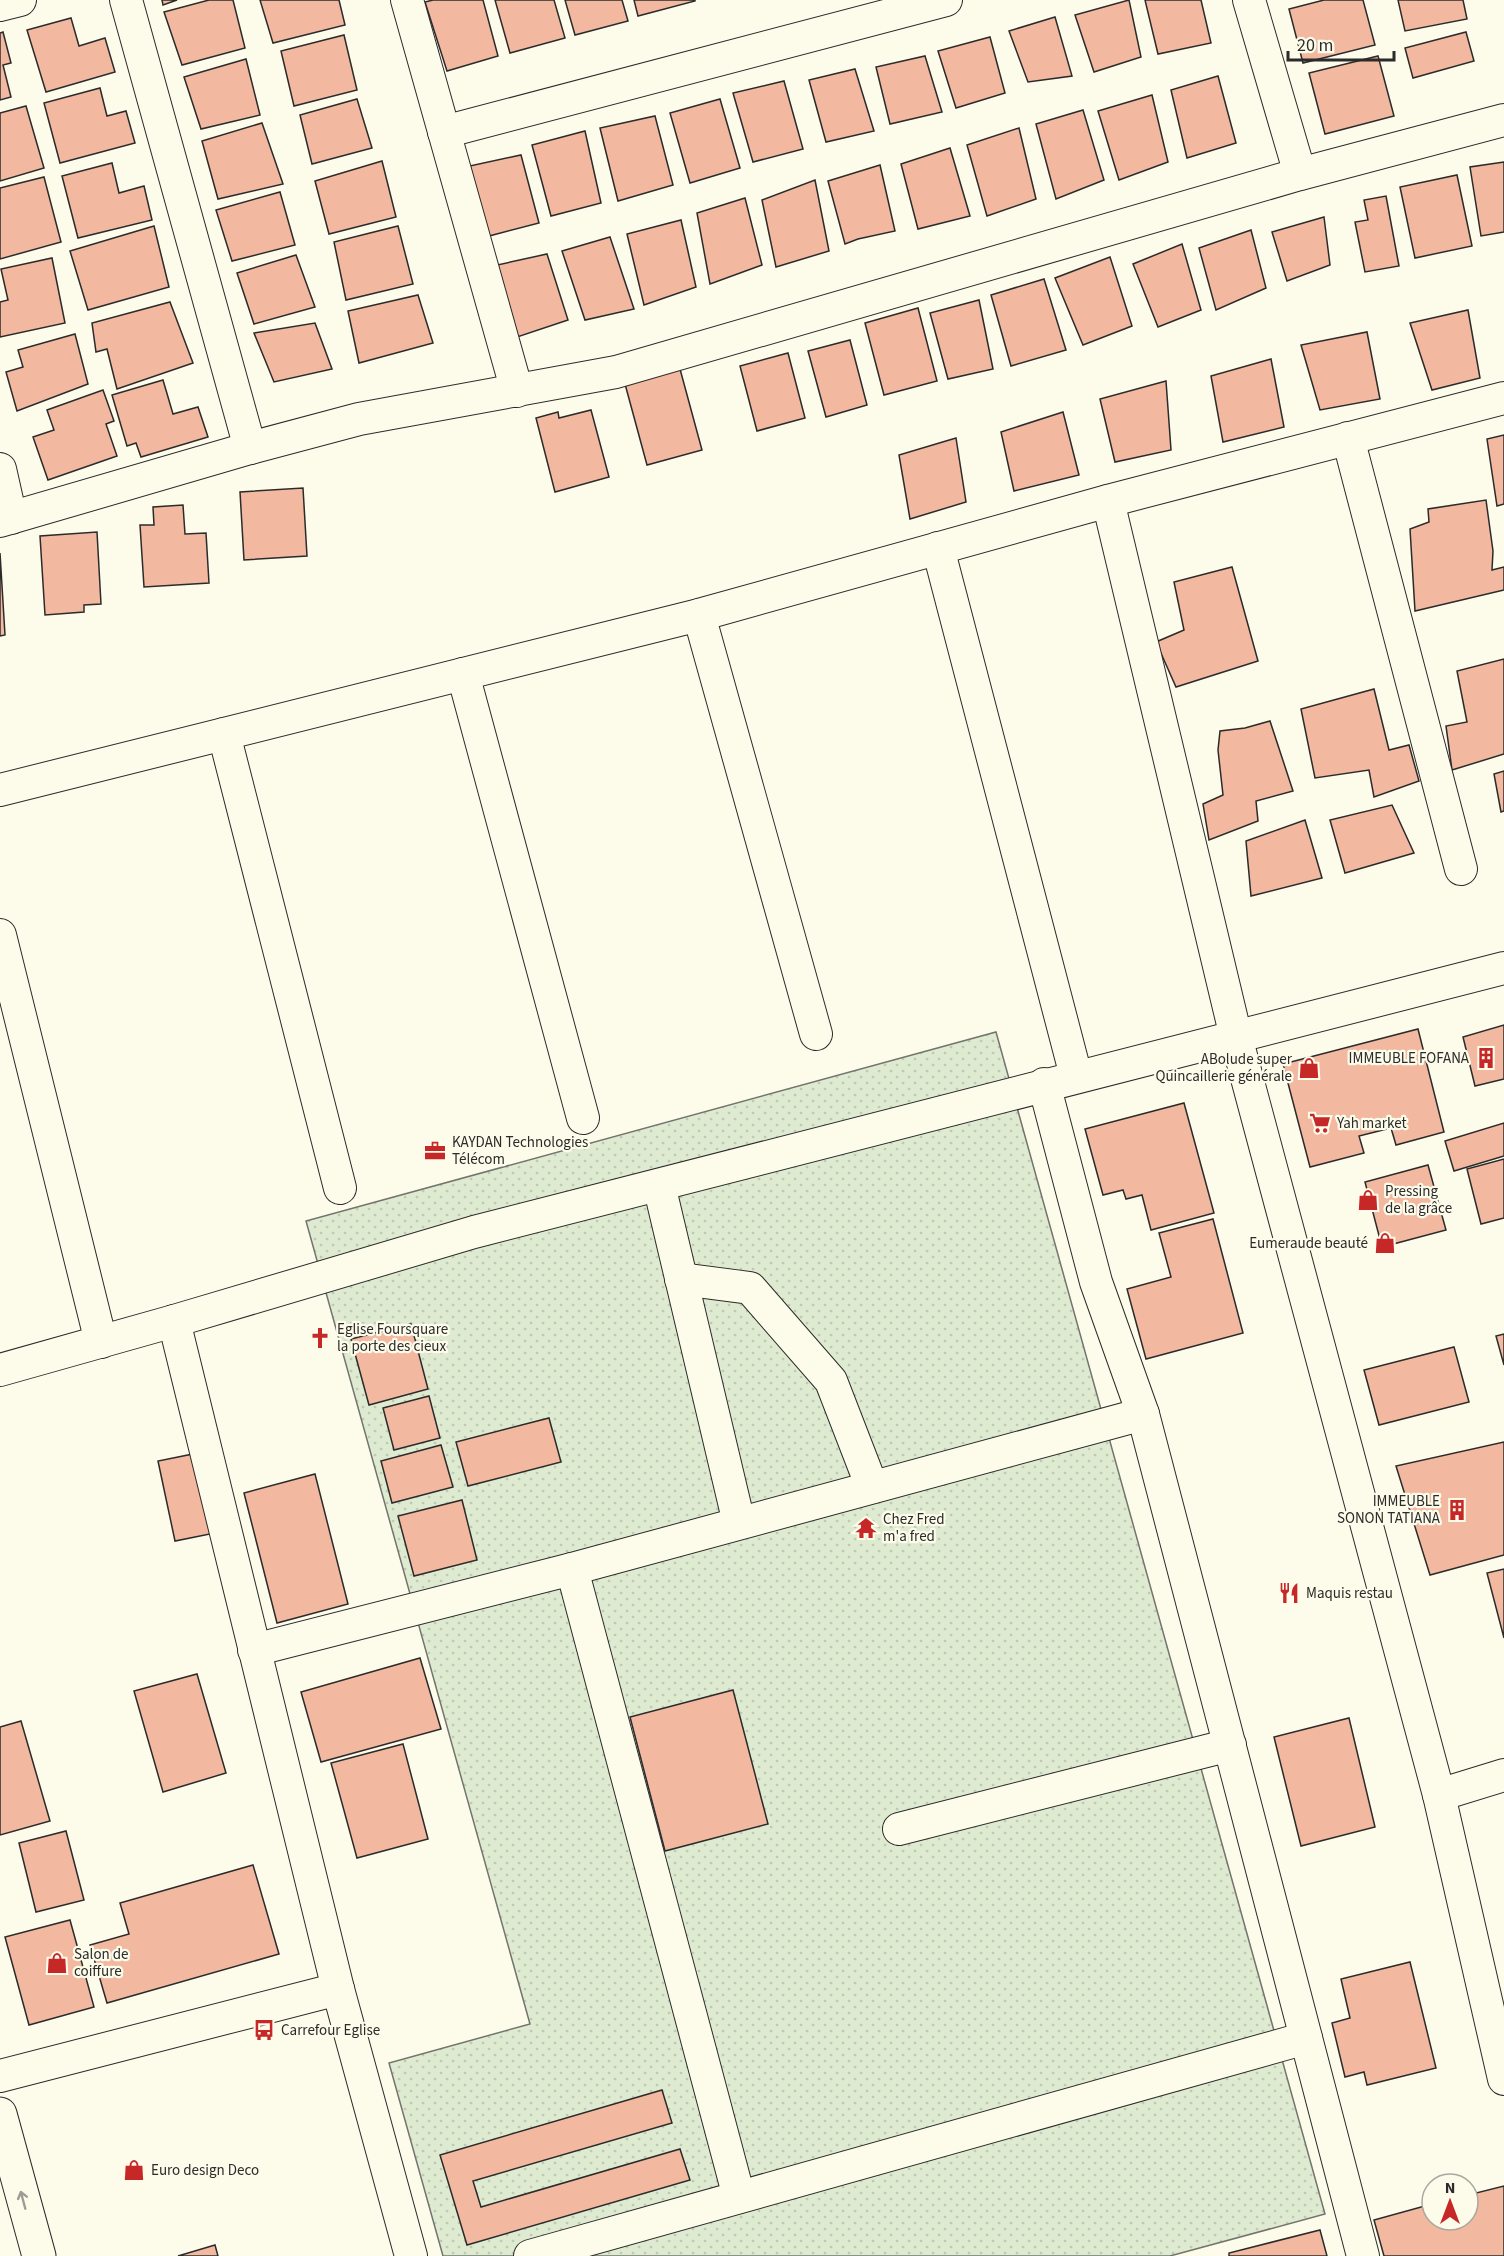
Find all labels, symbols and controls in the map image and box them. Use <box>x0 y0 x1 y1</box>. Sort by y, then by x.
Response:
scale bar <box>1288 24 1394 62</box>
text: 20 m <box>1297 33 1333 58</box>
building icon: IMMEUBLE FOFANA <box>1474 1046 1498 1070</box>
place label: IMMEUBLE FOFANA <box>1349 1048 1470 1069</box>
place label: ABolude super Quincaillerie générale <box>1156 1049 1293 1087</box>
shop icon: ABolude super Quincaillerie générale <box>1297 1056 1321 1080</box>
supermarket icon: Yah market <box>1308 1111 1332 1135</box>
place label: Yah market <box>1336 1113 1407 1134</box>
place label: KAYDAN Technologies Télécom <box>452 1132 588 1170</box>
office icon: KAYDAN Technologies Télécom <box>423 1139 447 1163</box>
place label: Pressing de la grâce <box>1385 1181 1452 1219</box>
shop icon: Pressing de la grâce <box>1356 1188 1380 1212</box>
shop icon: Eumeraude beauté <box>1373 1231 1397 1255</box>
place label: Eumeraude beauté <box>1249 1233 1368 1254</box>
place label: Eglise Foursquare la porte des cieux <box>337 1319 448 1357</box>
church icon: Eglise Foursquare la porte des cieux <box>308 1326 332 1350</box>
place label: IMMEUBLE SONON TATIANA <box>1337 1491 1441 1529</box>
building icon: IMMEUBLE SONON TATIANA <box>1445 1498 1469 1522</box>
place label: Chez Fred m'a fred <box>883 1509 944 1547</box>
temple icon: Chez Fred m'a fred <box>854 1516 878 1540</box>
restaurant icon: Maquis restau <box>1277 1581 1301 1605</box>
place label: Maquis restau <box>1306 1583 1393 1604</box>
place label: Salon de coiffure <box>74 1944 129 1982</box>
shop icon: Salon de coiffure <box>45 1951 69 1975</box>
bus stop icon: Carrefour Eglise <box>252 2018 276 2042</box>
place label: Carrefour Eglise <box>281 2020 380 2041</box>
shop icon: Euro design Deco <box>122 2158 146 2182</box>
place label: Euro design Deco <box>151 2160 259 2181</box>
north arrow <box>1420 2172 1480 2232</box>
text: N <box>1445 2177 1455 2199</box>
one-way arrow <box>17 2190 29 2209</box>

